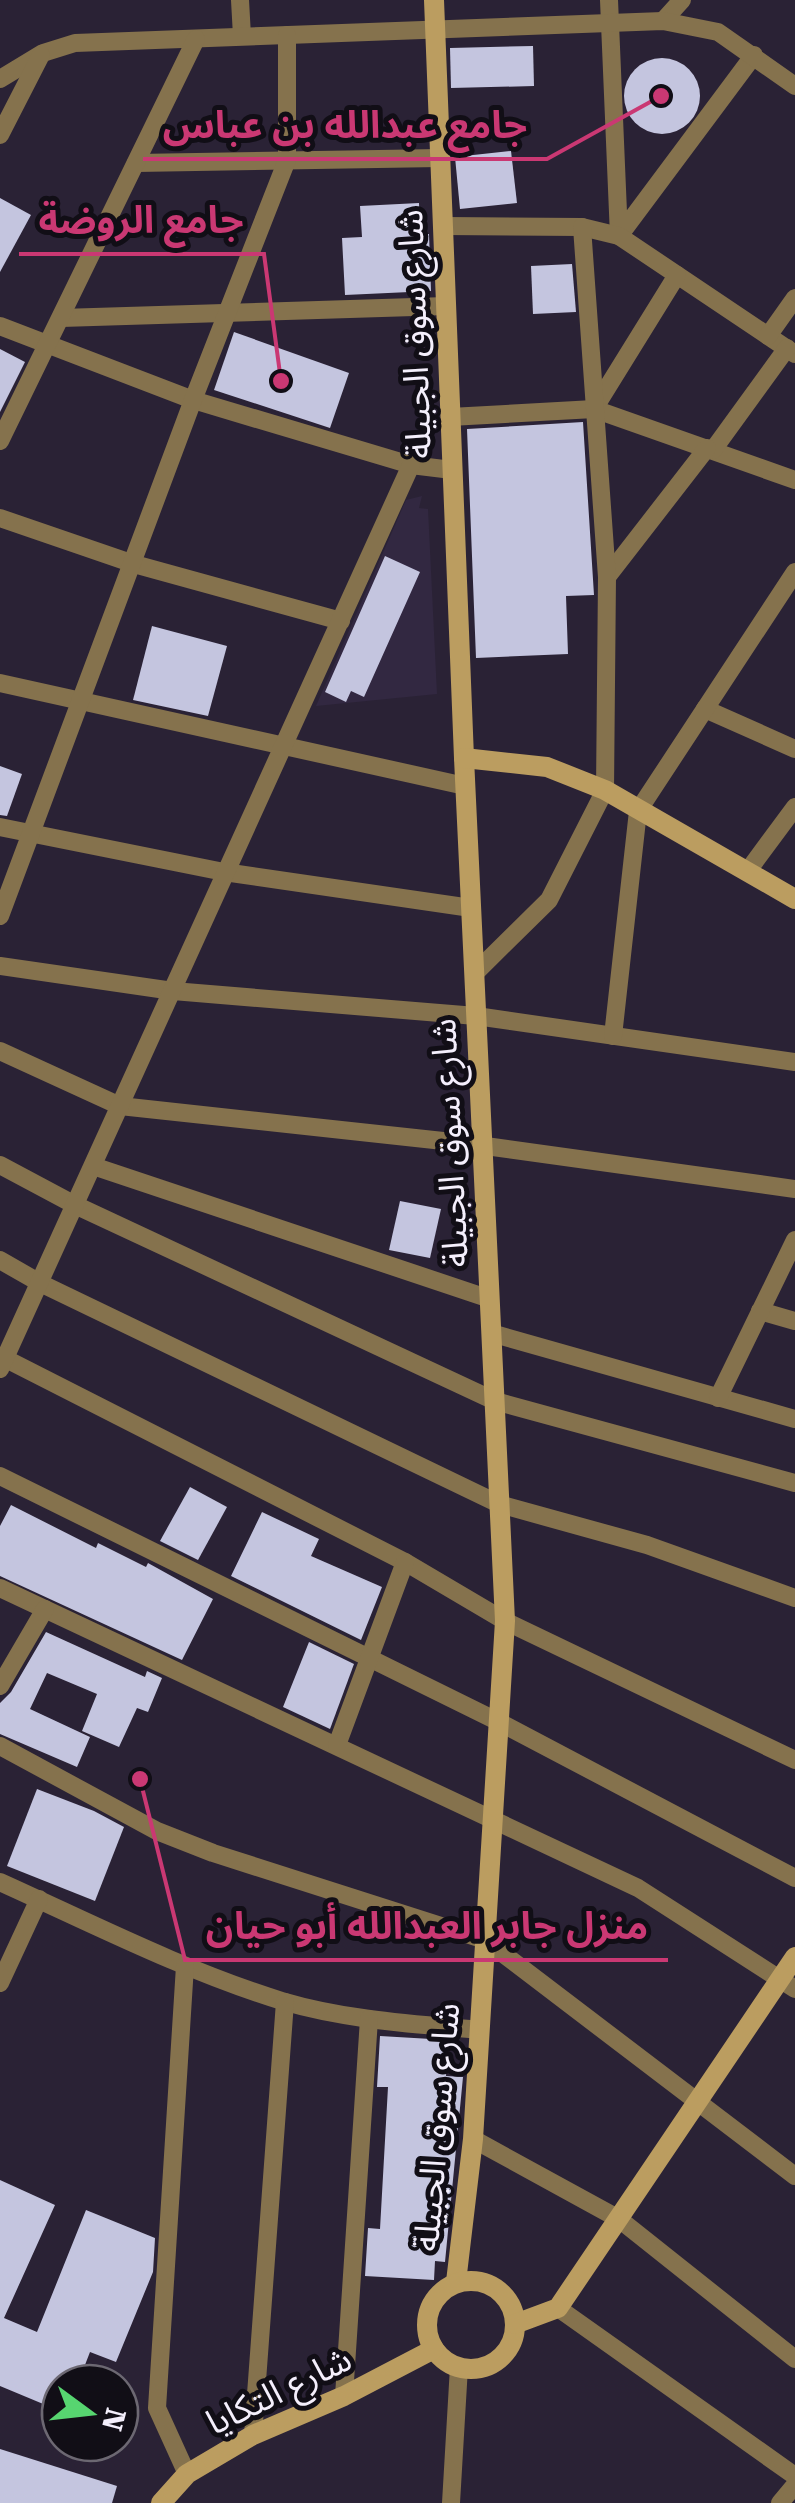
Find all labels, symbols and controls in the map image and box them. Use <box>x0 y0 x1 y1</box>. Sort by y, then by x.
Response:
callout: جامع عبدالله بن عباس <box>143 91 547 159</box>
text: جامع عبدالله بن عباس <box>163 103 527 153</box>
callout: جامع الروضة <box>19 186 264 254</box>
text: جامع الروضة <box>38 198 244 248</box>
street label: شارع سوق الجبيلة <box>390 209 445 459</box>
street label: شارع سوق الجبيلة <box>423 1017 482 1269</box>
callout: منزل جابر العبدالله أبو حيان <box>185 1892 668 1960</box>
text: منزل جابر العبدالله أبو حيان <box>206 1902 648 1948</box>
street label: شارع سوق الجبيلة <box>406 2001 473 2253</box>
street label: شارع التكايا <box>200 2338 360 2448</box>
north arrow <box>40 2363 140 2463</box>
text: N <box>95 2405 132 2434</box>

